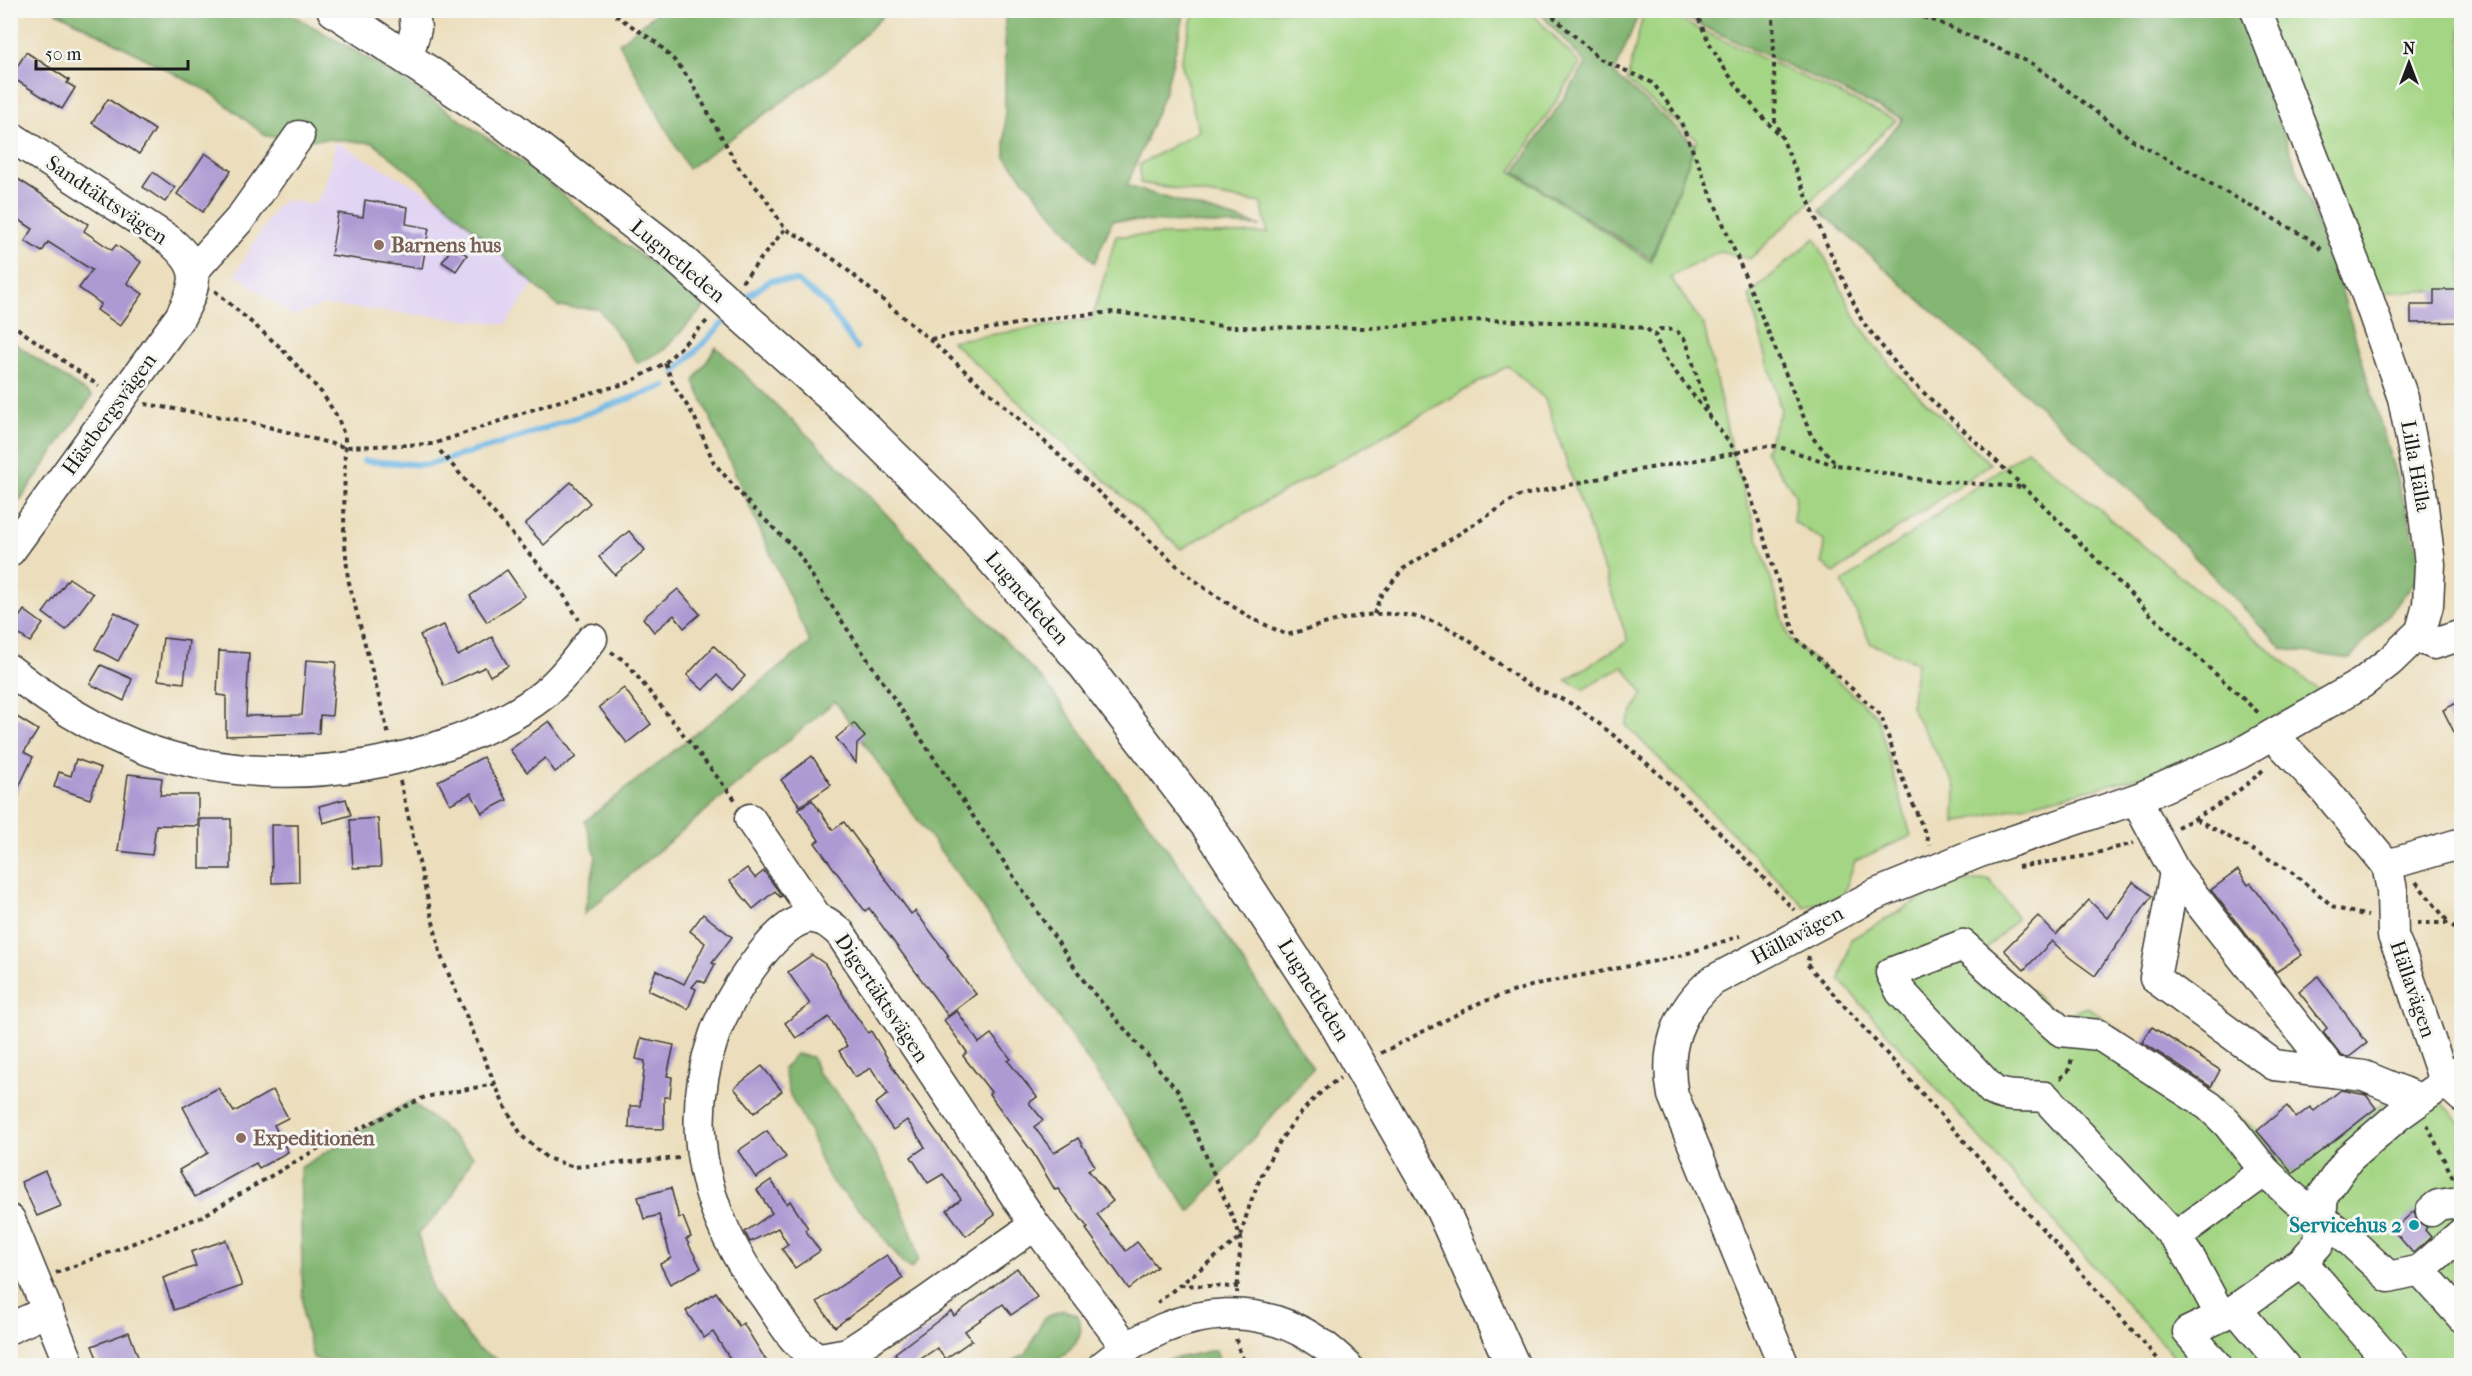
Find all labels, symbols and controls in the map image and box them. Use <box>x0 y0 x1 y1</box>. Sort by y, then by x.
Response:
scale bar <box>36 33 188 71</box>
north arrow <box>2379 33 2439 93</box>
text: N <box>2403 39 2416 58</box>
text: 50 m <box>45 44 82 65</box>
street label: Sandtäktsvägen <box>42 151 172 249</box>
street label: Lugnetleden <box>626 215 730 307</box>
place label: Barnens hus <box>391 233 502 257</box>
marker: Barnens hus <box>372 238 386 252</box>
street label: Hästbergsvägen <box>57 348 161 480</box>
street label: Lilla Hälla <box>2396 418 2436 514</box>
street label: Lugnetleden <box>980 546 1074 650</box>
street label: Hällavägen <box>1747 901 1847 969</box>
street label: Digertäktsvägen <box>830 929 934 1067</box>
street label: Lugnetleden <box>1273 935 1355 1045</box>
street label: Hällavägen <box>2385 937 2441 1041</box>
place label: Expeditionen <box>253 1126 376 1150</box>
marker: Expeditionen <box>234 1131 248 1145</box>
place label: Servicehus 2 <box>2289 1213 2402 1237</box>
marker: Servicehus 2 <box>2407 1218 2421 1232</box>

